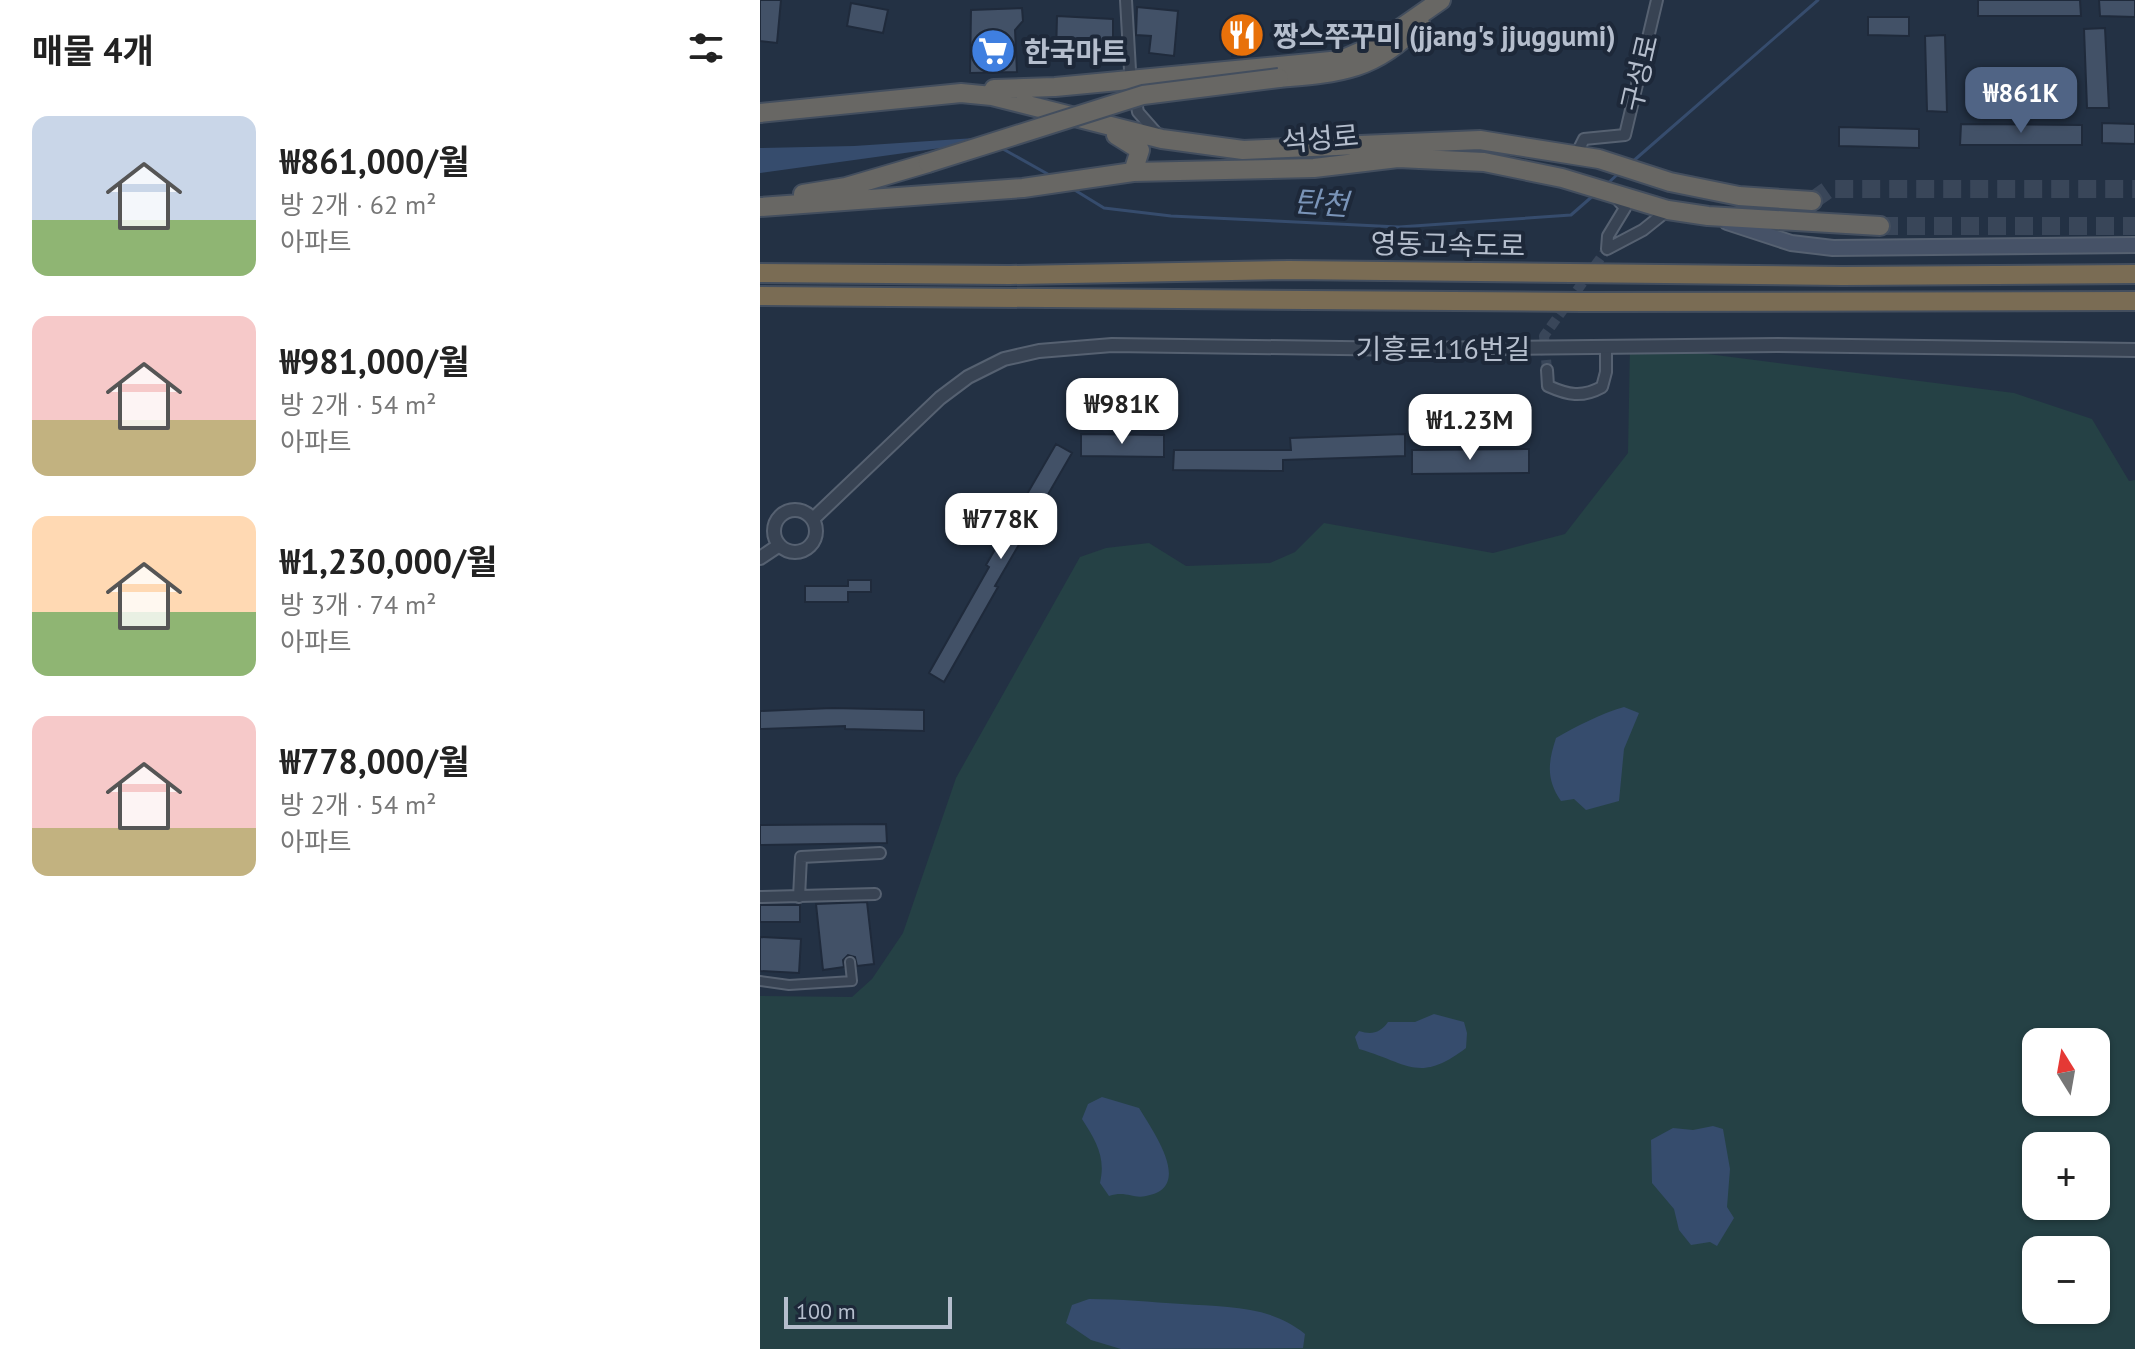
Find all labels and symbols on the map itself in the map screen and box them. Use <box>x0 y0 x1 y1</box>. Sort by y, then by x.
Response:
restaurant icon: 짱스쭈꾸미 (jjang's jjuggumi) <box>1218 11 1266 59</box>
place label: 짱스쭈꾸미 (jjang's jjuggumi) <box>1273 17 1616 54</box>
supermarket icon: 한국마트 <box>969 27 1017 75</box>
street label: 구성로 <box>1612 31 1666 115</box>
place label: 한국마트 <box>1024 33 1127 70</box>
pin: ₩861K <box>1965 67 2077 135</box>
street label: 석성로 <box>1280 116 1360 160</box>
water label: 탄천 <box>1292 181 1353 224</box>
street label: 영동고속도로 <box>1370 224 1526 264</box>
street label: 기흥로116번길 <box>1356 330 1530 367</box>
pin: ₩981K <box>1066 378 1178 446</box>
pin: ₩1.23M <box>1405 394 1535 462</box>
pin: ₩778K <box>945 493 1057 561</box>
north arrow <box>2022 1028 2110 1116</box>
scale bar <box>784 1293 952 1329</box>

